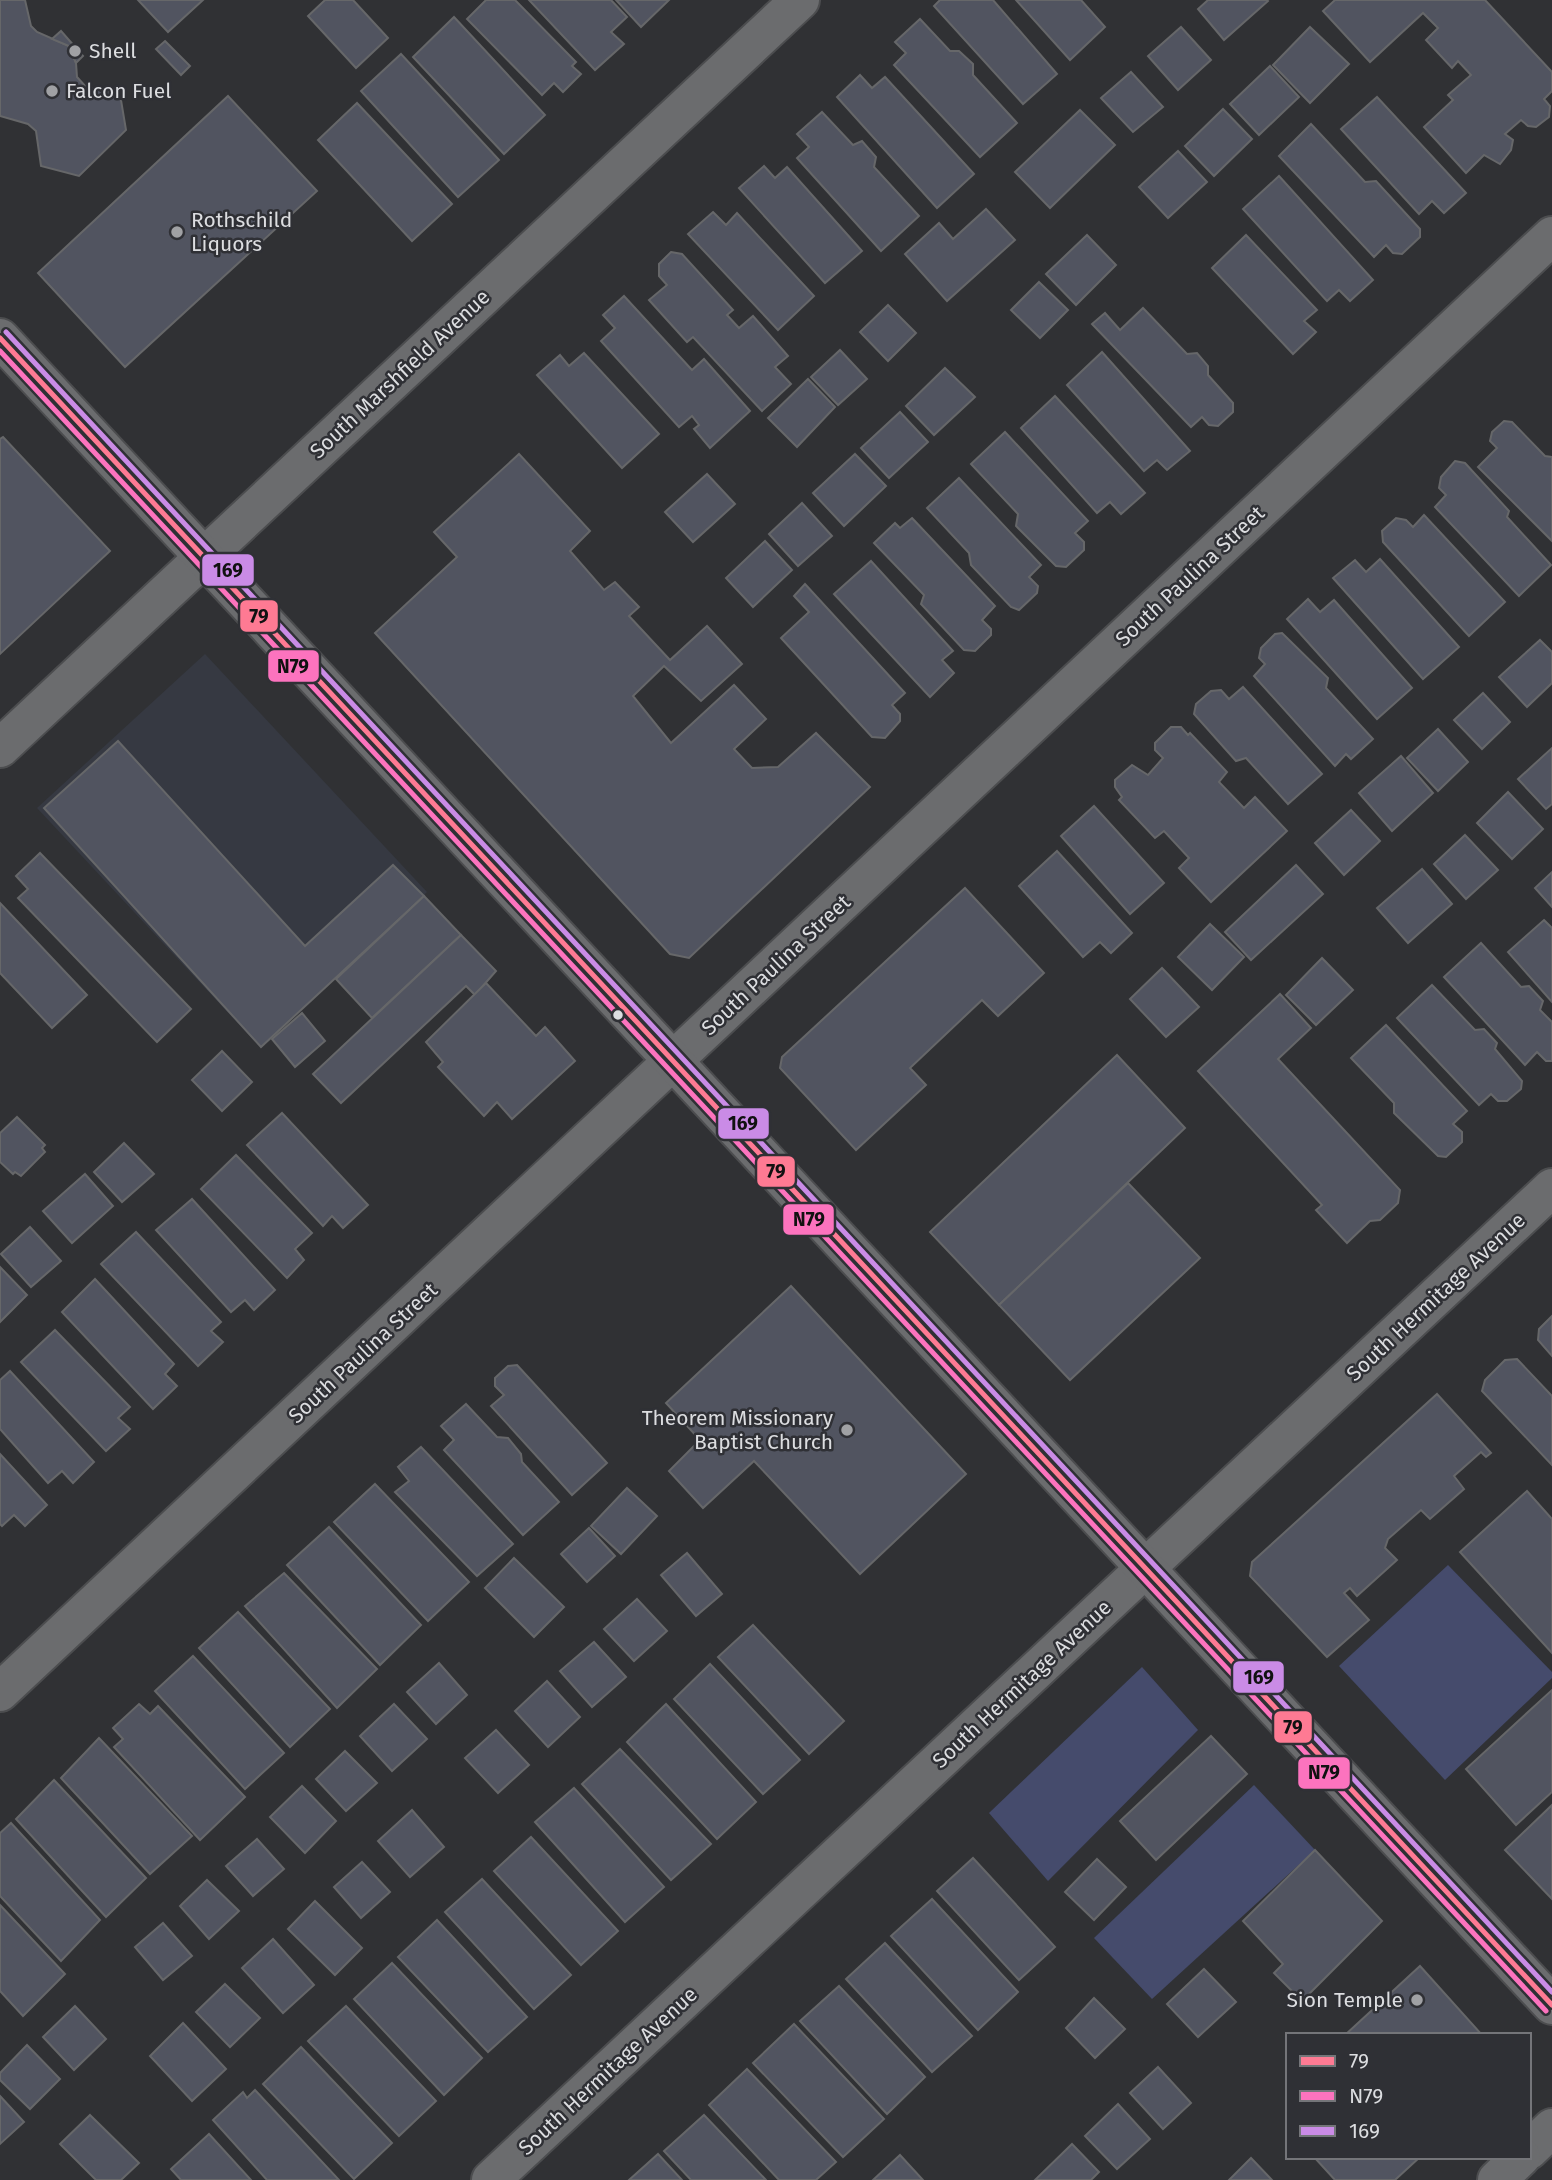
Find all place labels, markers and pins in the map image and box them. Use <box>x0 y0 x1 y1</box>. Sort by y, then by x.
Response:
place label: Shell <box>89 38 137 64</box>
marker: Shell <box>67 43 83 59</box>
place label: Falcon Fuel <box>66 78 171 104</box>
marker: Falcon Fuel <box>44 83 60 99</box>
place label: Rothschild Liquors <box>191 207 292 257</box>
marker: Rothschild Liquors <box>169 224 185 240</box>
unlabelled marker <box>611 1008 625 1022</box>
place label: Theorem Missionary Baptist Church <box>642 1405 834 1455</box>
marker: Theorem Missionary Baptist Church <box>839 1422 855 1438</box>
place label: Sion Temple <box>1286 1987 1403 2013</box>
marker: Sion Temple <box>1409 1992 1425 2008</box>

